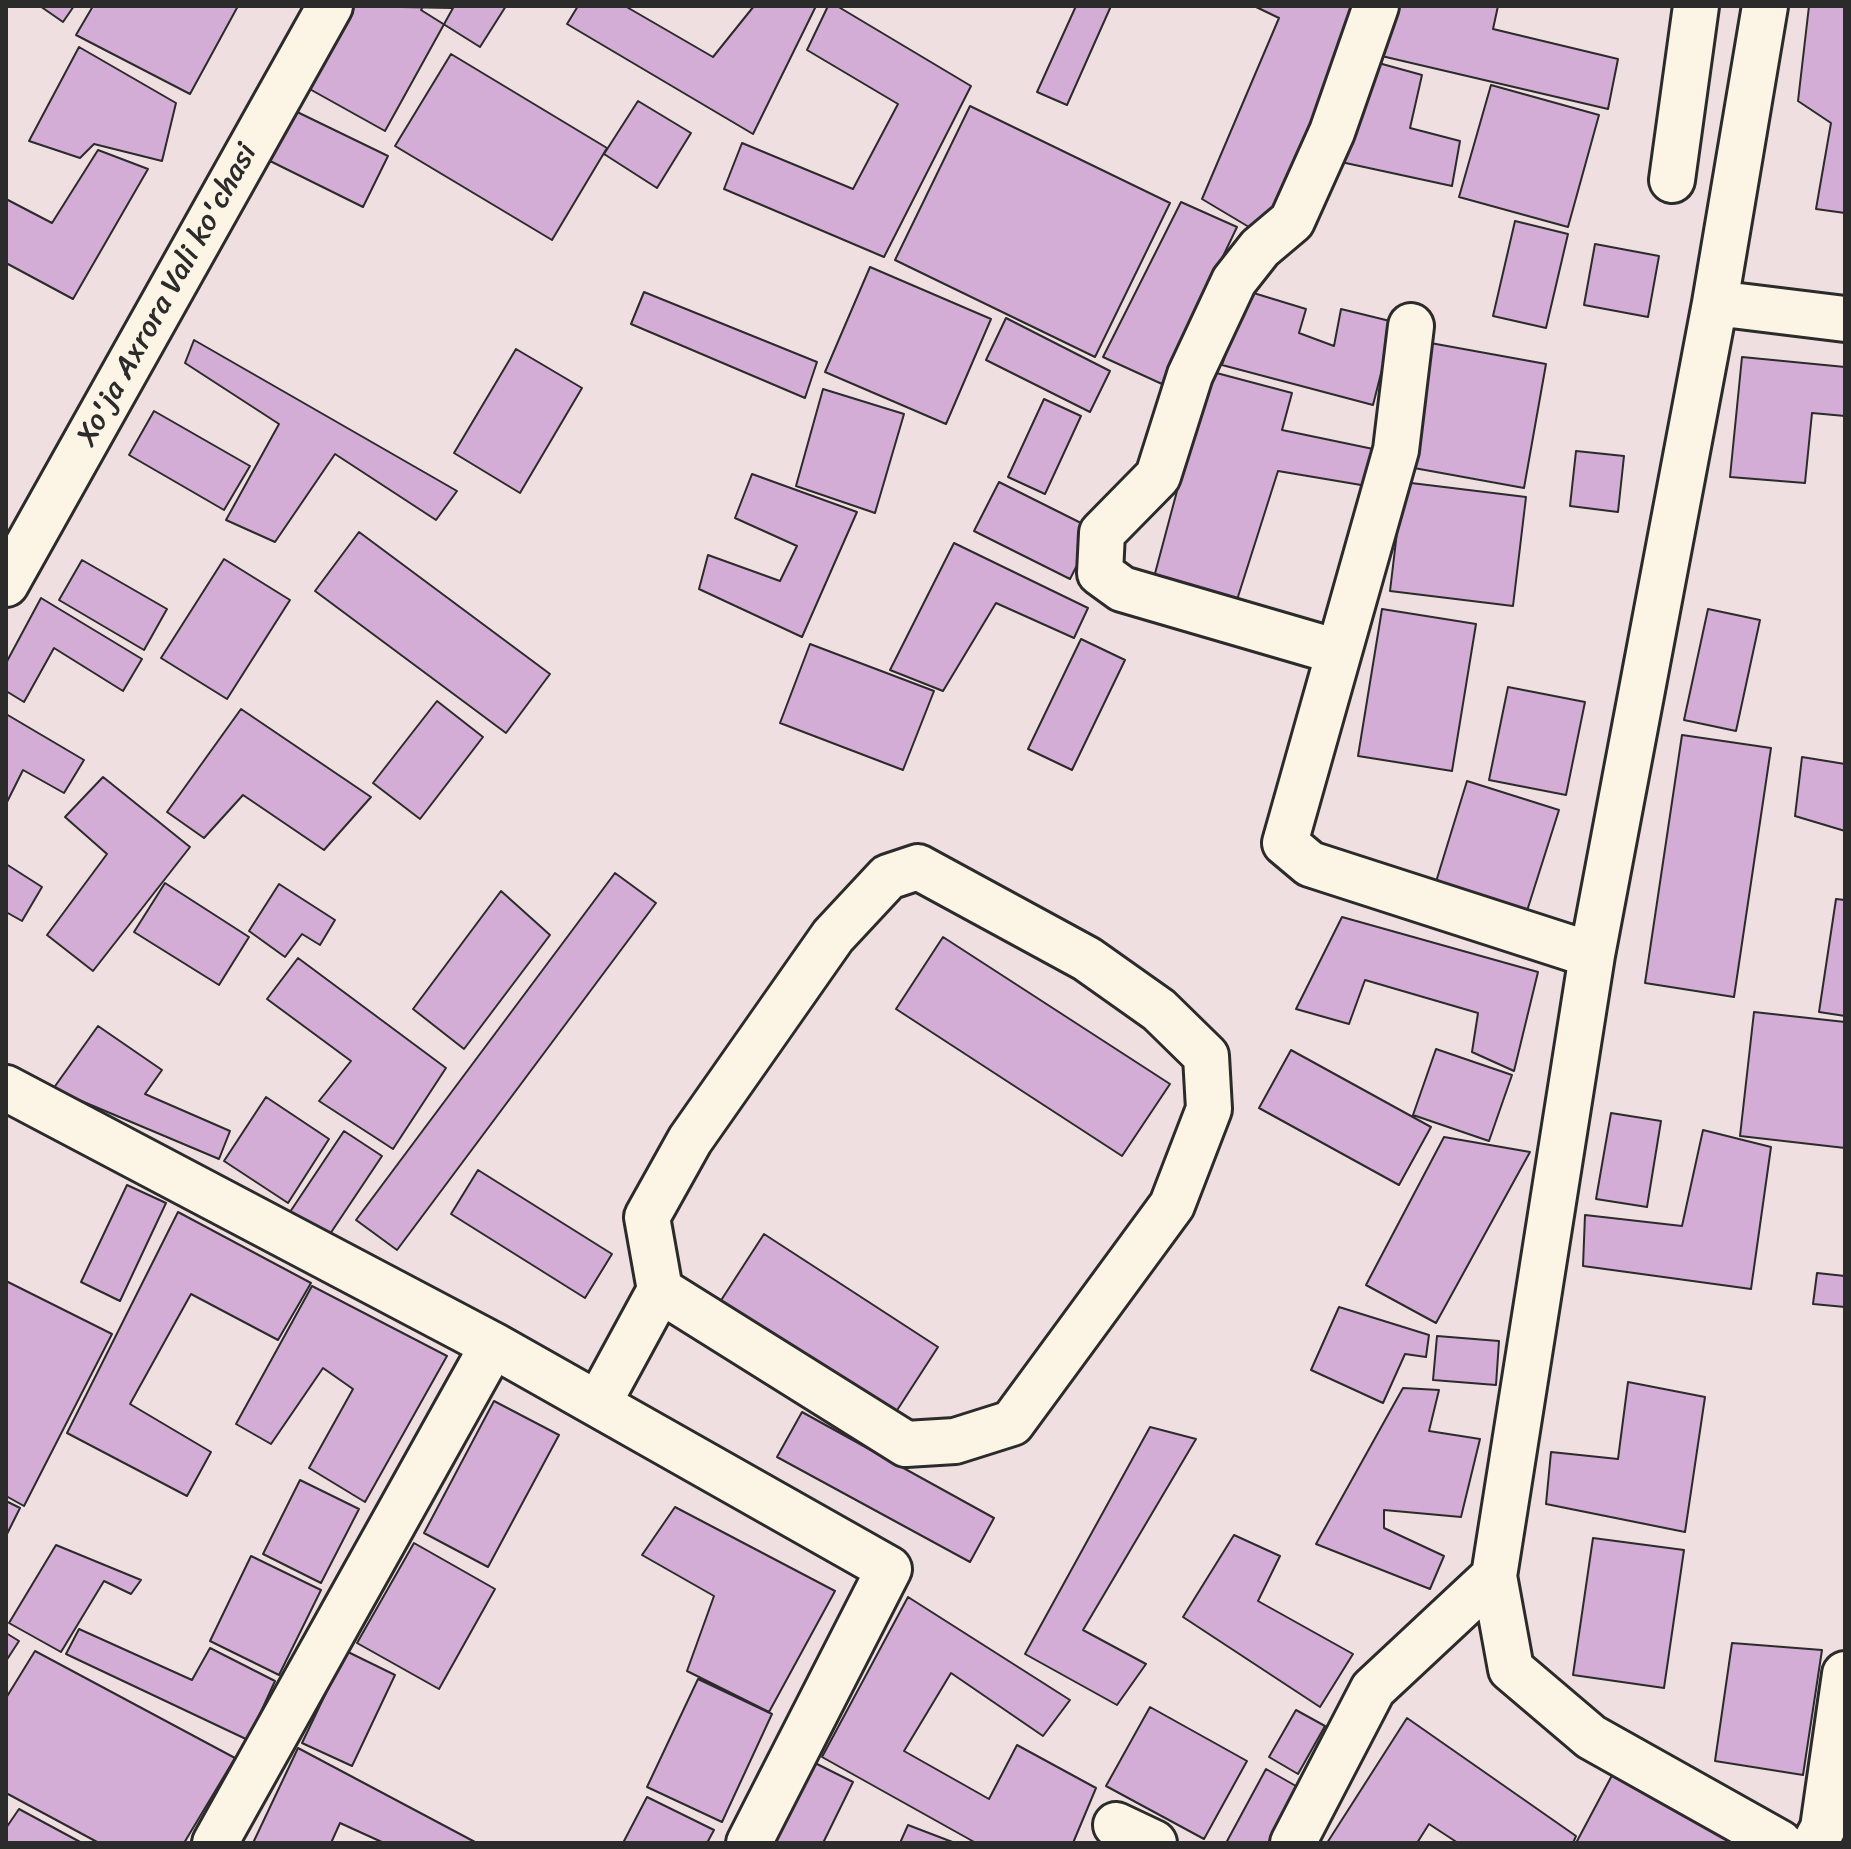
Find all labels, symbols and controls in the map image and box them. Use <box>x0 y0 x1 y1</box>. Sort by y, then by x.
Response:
street label: Xo'ja Axrora Vali ko'chasi <box>70 138 266 452</box>

